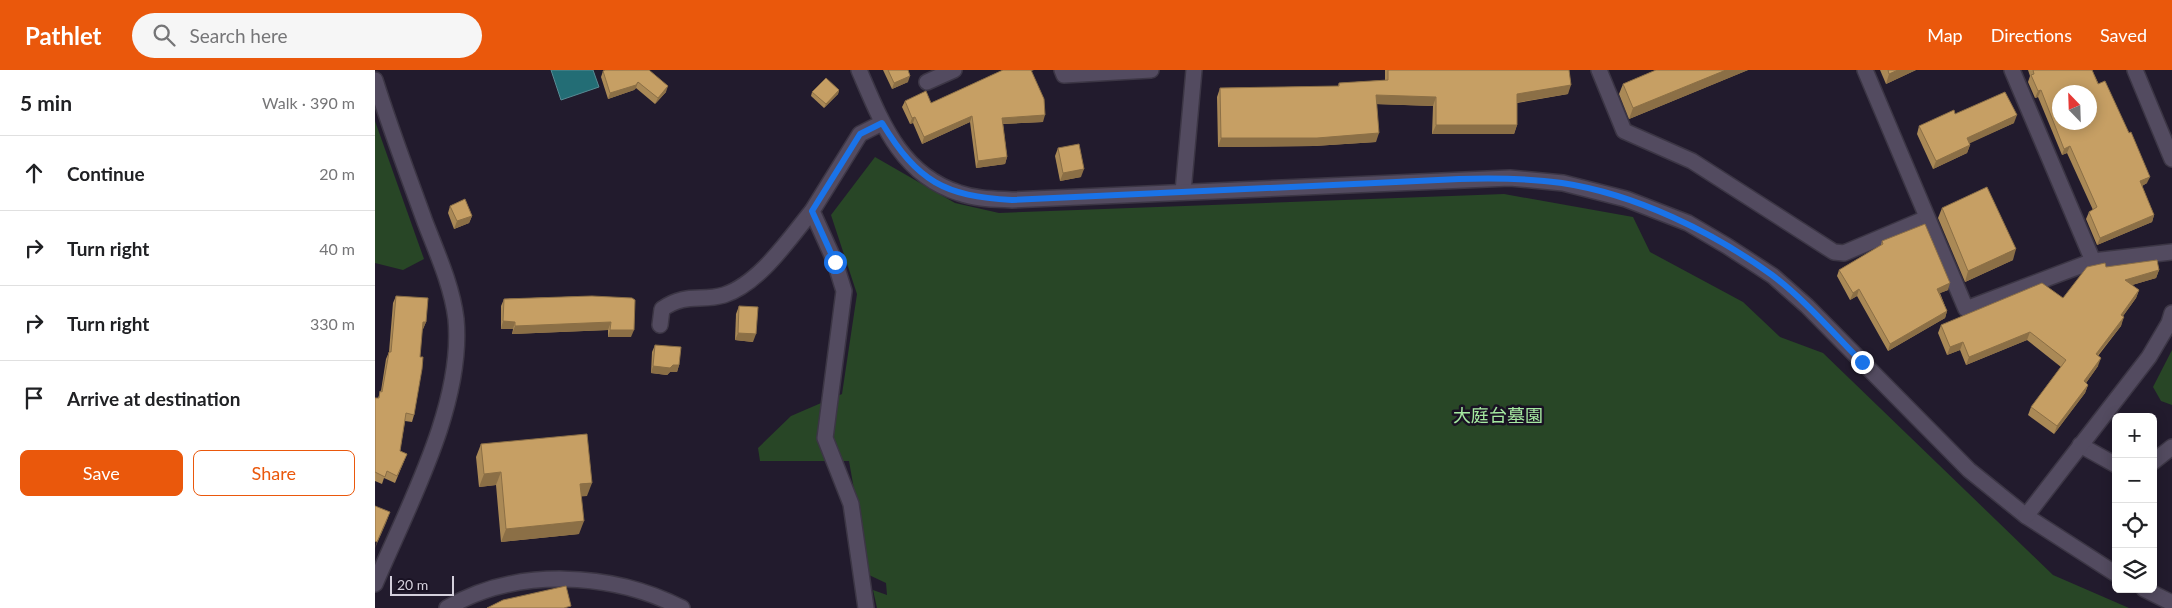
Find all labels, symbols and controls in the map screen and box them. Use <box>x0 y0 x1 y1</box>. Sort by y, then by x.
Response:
search box <box>132 13 482 58</box>
text: Pathlet <box>25 21 102 50</box>
icon: search <box>150 21 178 49</box>
text: Search here <box>190 24 288 47</box>
text: Map <box>1927 24 1963 46</box>
text: Directions <box>1991 24 2072 46</box>
text: Saved <box>2100 24 2147 46</box>
north arrow <box>2052 85 2097 130</box>
text: 5 min <box>20 90 72 115</box>
text: Walk · 390 m <box>262 93 355 112</box>
icon: ahead <box>20 159 48 187</box>
text: Continue <box>67 162 145 185</box>
text: 20 m <box>319 164 355 183</box>
icon: right <box>20 234 48 262</box>
text: Turn right <box>67 237 149 260</box>
text: 40 m <box>319 239 355 258</box>
route start <box>824 251 847 274</box>
icon: right <box>20 309 48 337</box>
text: Turn right <box>67 312 149 335</box>
text: 330 m <box>310 314 355 333</box>
route end <box>1851 351 1874 374</box>
icon: arrive <box>20 384 48 412</box>
text: Arrive at destination <box>67 387 240 410</box>
park label: 大庭台墓園 <box>1453 404 1543 426</box>
map controls <box>2112 413 2157 593</box>
button: + <box>2112 413 2157 458</box>
button: Save <box>20 450 183 496</box>
button: Share <box>193 450 355 496</box>
button: − <box>2112 458 2157 503</box>
button: locate <box>2112 503 2157 548</box>
button: layers <box>2112 548 2157 593</box>
scale bar <box>390 573 454 596</box>
text: 20 m <box>397 576 428 593</box>

